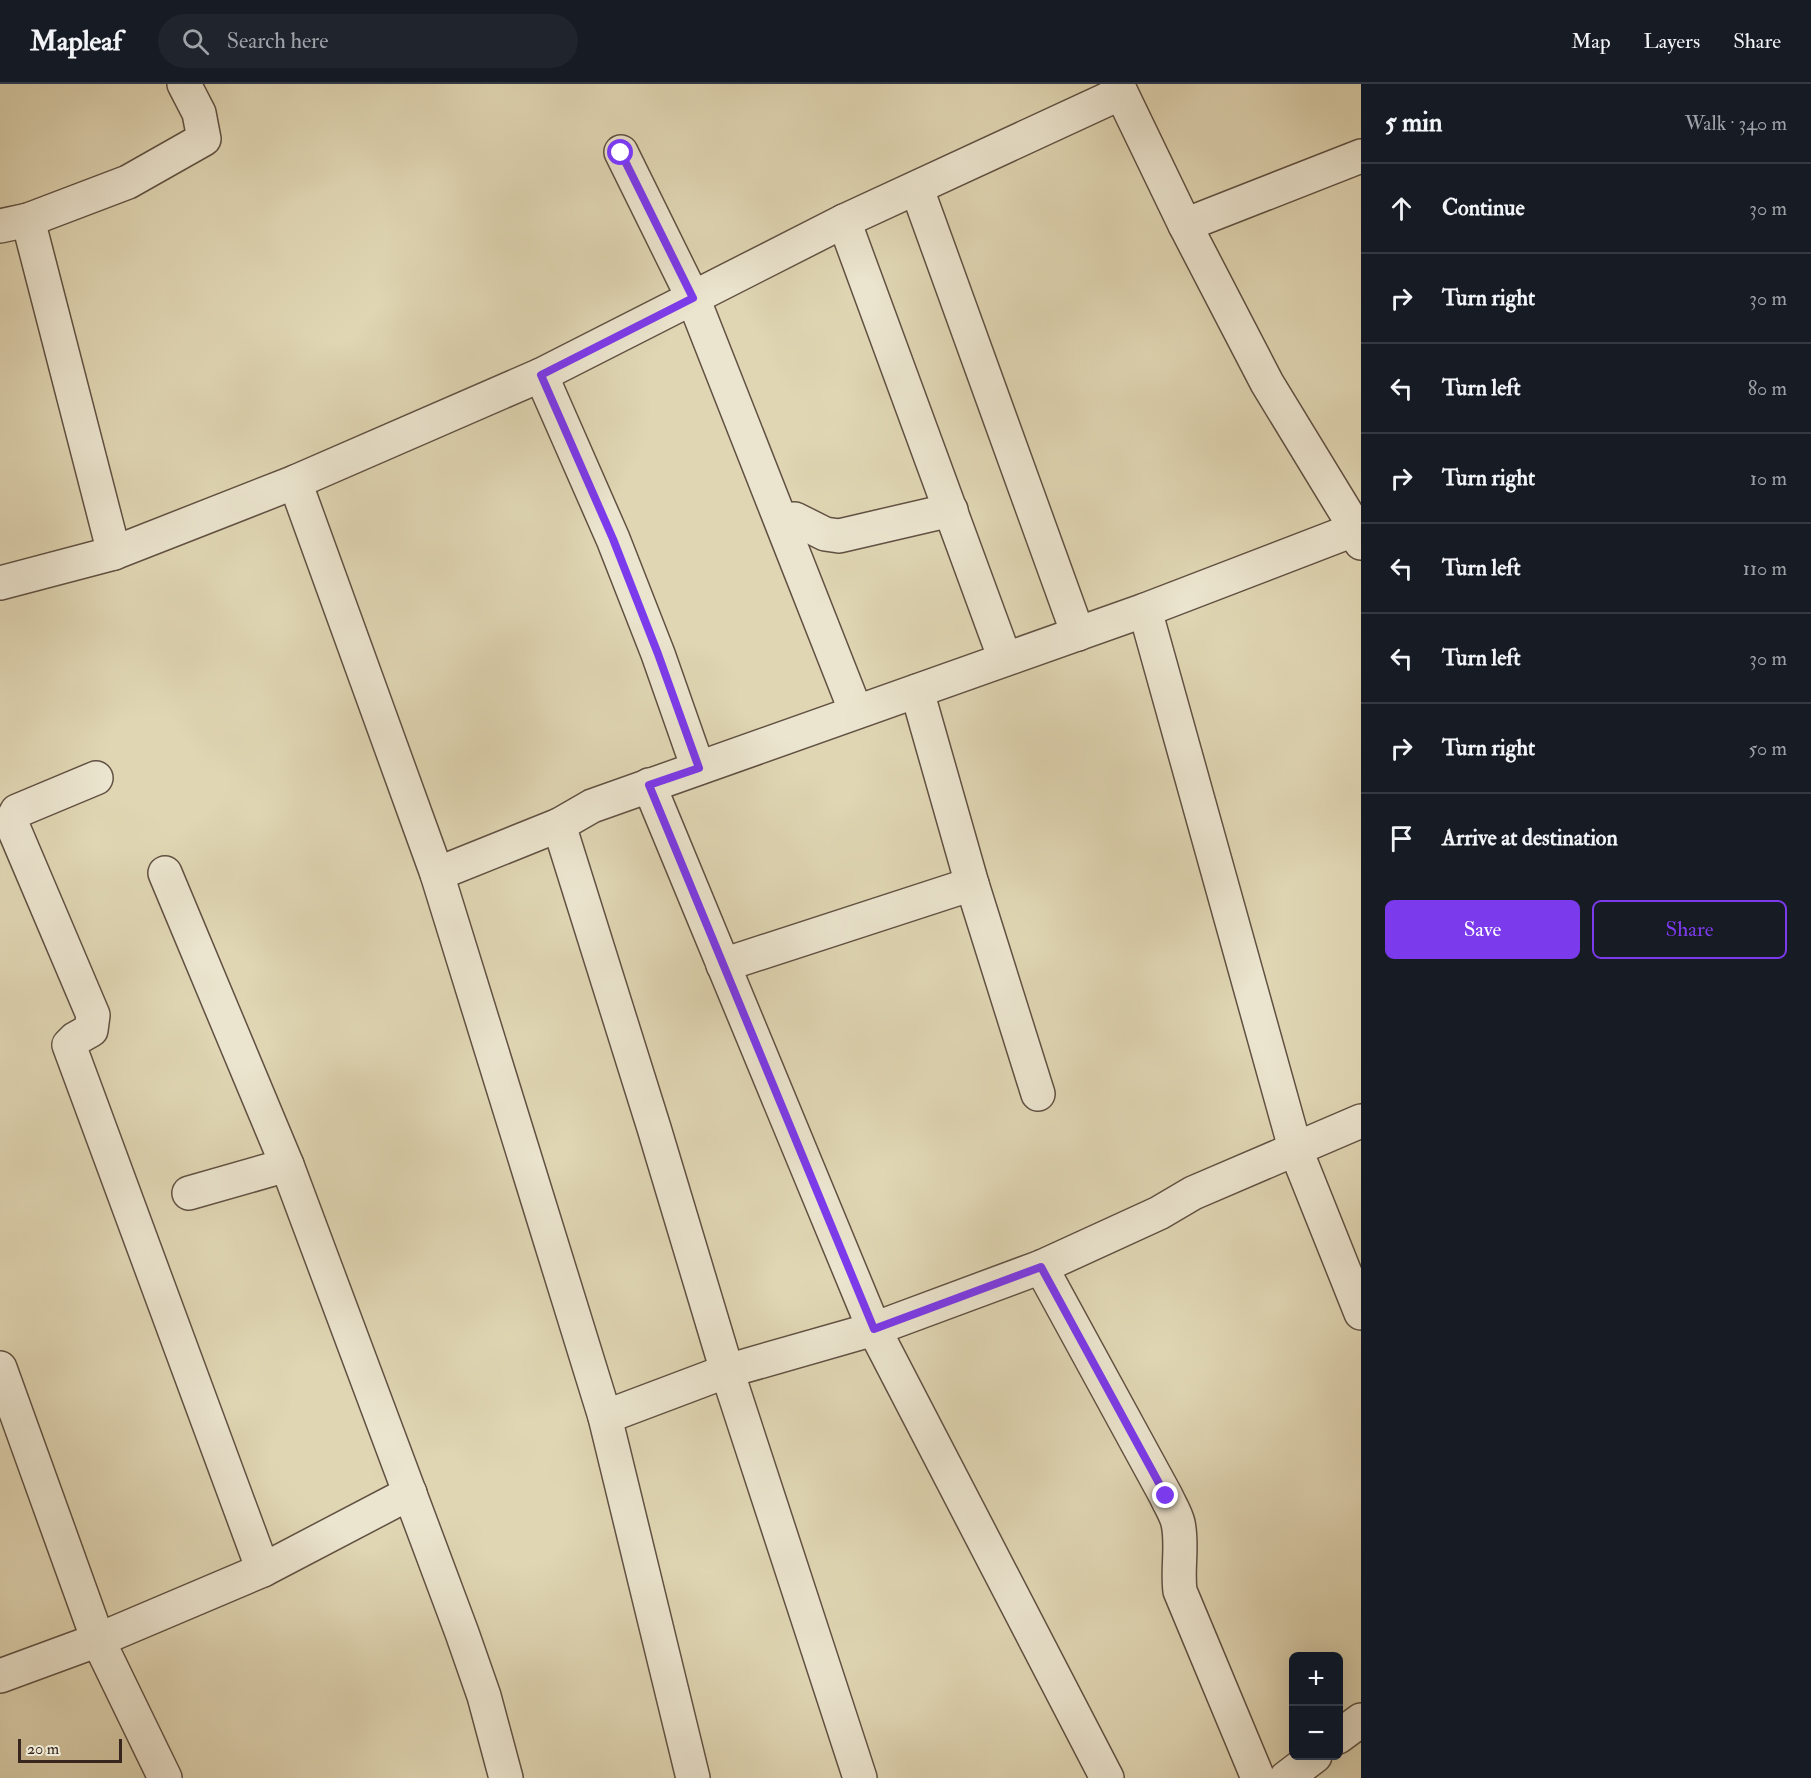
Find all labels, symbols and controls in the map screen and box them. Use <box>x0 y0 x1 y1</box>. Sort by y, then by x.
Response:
search box <box>158 14 578 68</box>
text: Mapleaf <box>30 24 122 59</box>
icon: search <box>179 25 212 58</box>
text: Search here <box>227 27 328 55</box>
text: Map <box>1571 28 1611 55</box>
text: Layers <box>1644 28 1700 55</box>
text: Share <box>1733 28 1781 55</box>
text: 5 min <box>1385 107 1442 139</box>
text: Walk · 340 m <box>1685 111 1787 136</box>
route start <box>607 139 633 165</box>
icon: ahead <box>1385 192 1418 225</box>
text: Continue <box>1442 194 1525 222</box>
text: 30 m <box>1749 196 1787 221</box>
icon: right <box>1385 282 1418 315</box>
text: Turn right <box>1442 284 1535 312</box>
text: 30 m <box>1749 286 1787 311</box>
icon: left <box>1385 372 1418 405</box>
text: Turn left <box>1442 374 1521 402</box>
text: 80 m <box>1748 376 1787 401</box>
icon: right <box>1385 462 1418 495</box>
text: Turn right <box>1442 464 1535 492</box>
text: 10 m <box>1750 466 1787 491</box>
icon: left <box>1385 552 1418 585</box>
text: Turn left <box>1442 554 1521 582</box>
text: 110 m <box>1743 556 1787 581</box>
icon: left <box>1385 642 1418 675</box>
text: Turn left <box>1442 644 1521 672</box>
text: 30 m <box>1749 646 1787 671</box>
icon: right <box>1385 732 1418 765</box>
text: Turn right <box>1442 734 1535 762</box>
text: 50 m <box>1748 736 1787 761</box>
icon: arrive <box>1385 822 1418 855</box>
text: Arrive at destination <box>1442 824 1618 852</box>
button: Save <box>1385 900 1580 959</box>
button: Share <box>1592 900 1787 959</box>
route end <box>1152 1482 1178 1508</box>
map controls <box>1289 1652 1343 1760</box>
button: + <box>1289 1652 1343 1706</box>
button: − <box>1289 1706 1343 1760</box>
scale bar <box>18 1736 122 1764</box>
text: 20 m <box>27 1739 59 1759</box>

